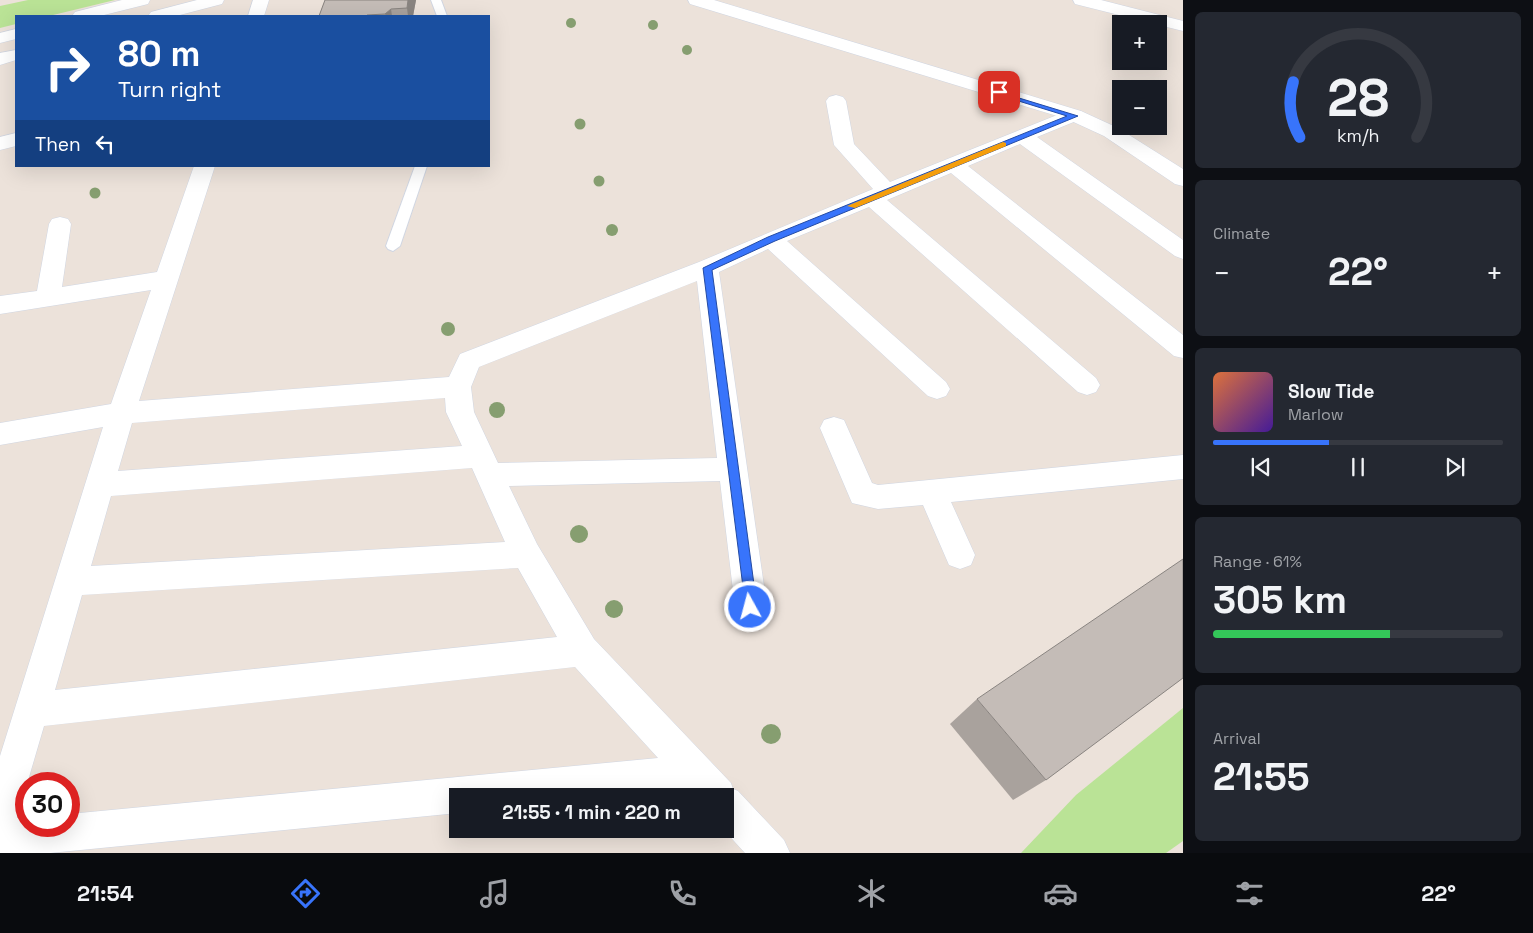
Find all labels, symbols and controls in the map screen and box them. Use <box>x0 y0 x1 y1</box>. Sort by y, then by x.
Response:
map controls <box>1112 15 1167 135</box>
button: + <box>1112 15 1167 70</box>
text: 80 m <box>118 32 200 76</box>
icon: right <box>35 35 100 100</box>
text: 28 <box>1327 65 1389 131</box>
pin <box>978 71 1020 113</box>
text: Turn right <box>118 75 221 103</box>
icon: arrive <box>985 78 1013 106</box>
button: − <box>1112 80 1167 135</box>
text: km/h <box>1337 124 1379 147</box>
icon: left <box>91 130 119 158</box>
text: Then <box>35 132 81 157</box>
text: Climate <box>1213 223 1270 244</box>
text: 22° <box>1328 248 1388 296</box>
text: − <box>1213 255 1230 291</box>
text: + <box>1486 255 1503 291</box>
text: Slow Tide <box>1288 379 1374 404</box>
text: Marlow <box>1288 404 1344 425</box>
icon: previous <box>1247 453 1275 481</box>
icon: pause <box>1344 453 1372 481</box>
icon: next <box>1441 453 1469 481</box>
text: Range · 61% <box>1213 551 1302 572</box>
text: 305 km <box>1213 576 1347 624</box>
position arrow <box>723 580 775 632</box>
text: Arrival <box>1213 728 1261 749</box>
text: 21:55 <box>1213 753 1310 801</box>
speed limit sign: 30 <box>15 772 80 837</box>
text: 21:55 · 1 min · 220 m <box>502 800 681 825</box>
icon: directions <box>288 876 323 911</box>
icon: music <box>477 876 512 911</box>
icon: phone <box>665 876 700 911</box>
icon: climate <box>854 876 889 911</box>
icon: car <box>1043 876 1078 911</box>
icon: filters <box>1232 876 1267 911</box>
text: 21:54 <box>77 879 134 907</box>
text: 22° <box>1421 879 1456 907</box>

